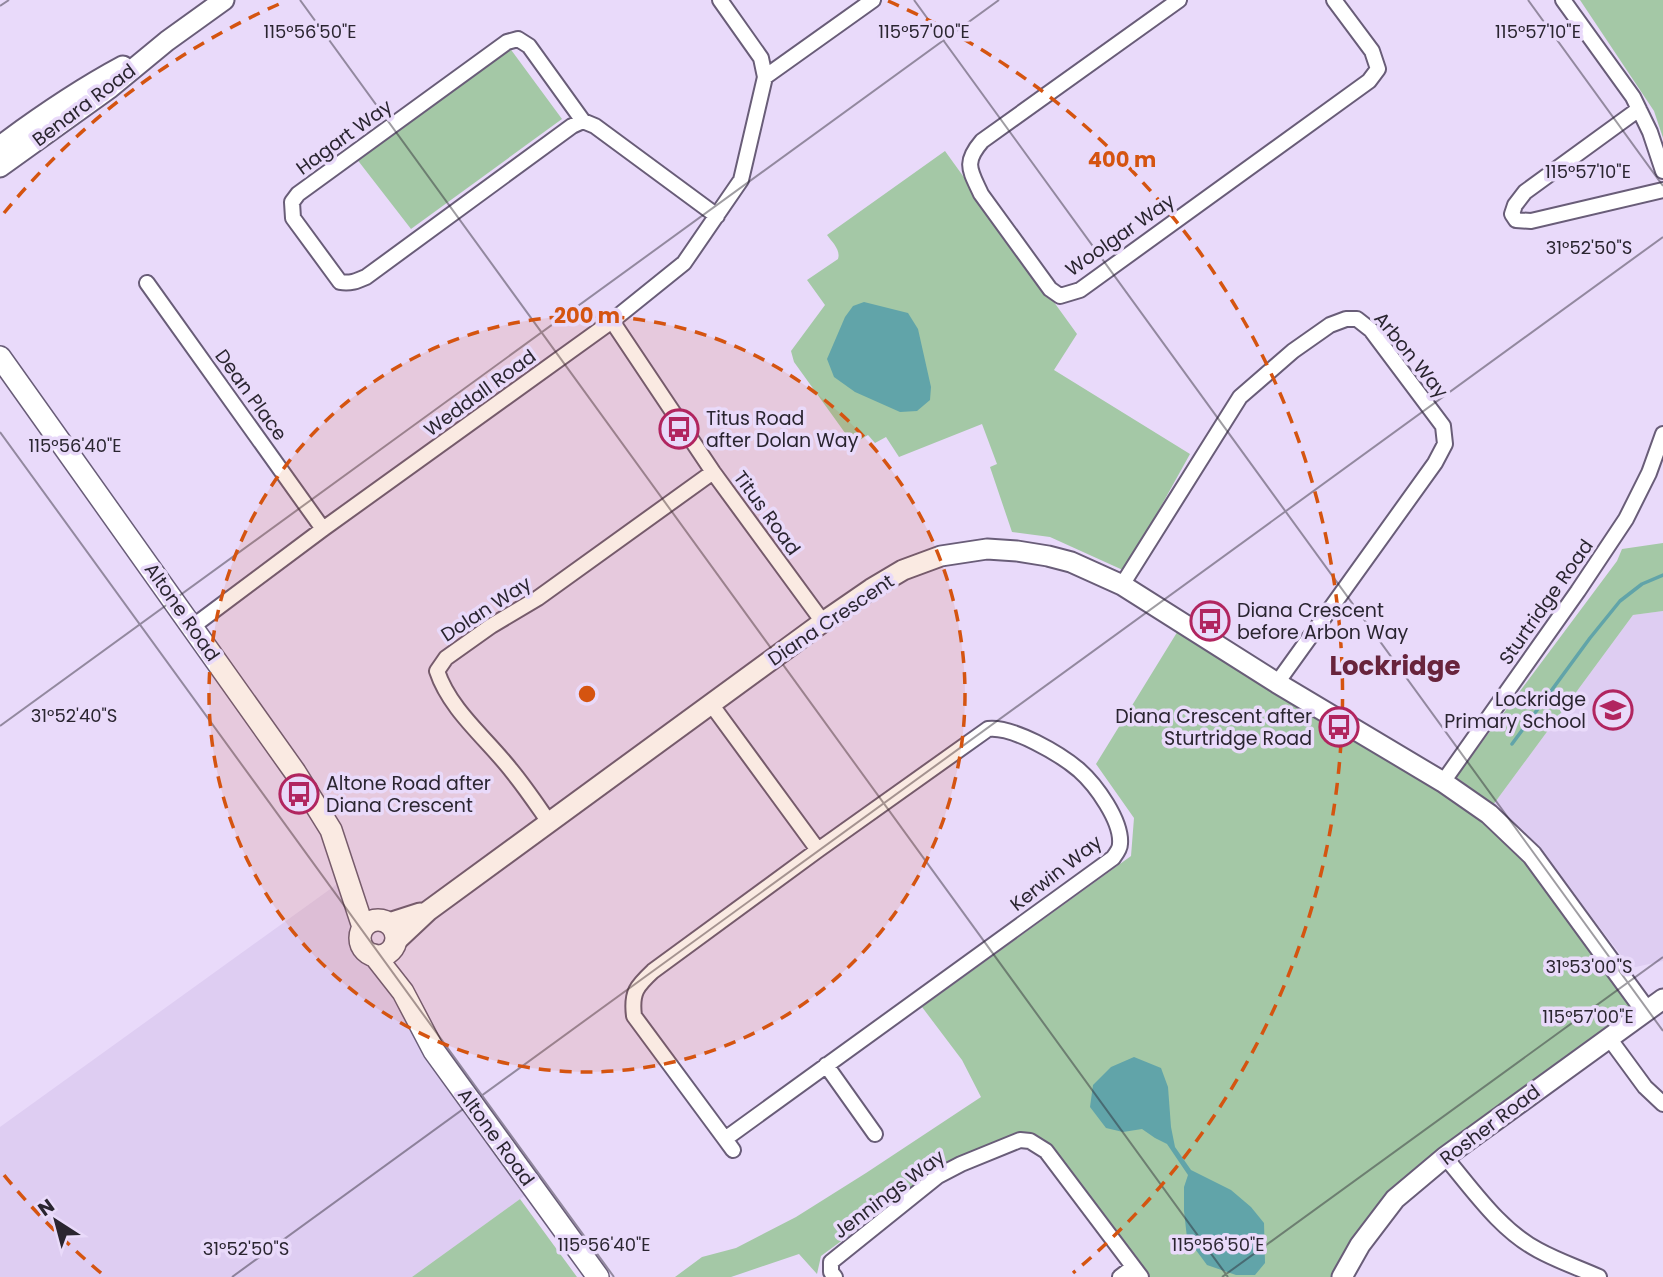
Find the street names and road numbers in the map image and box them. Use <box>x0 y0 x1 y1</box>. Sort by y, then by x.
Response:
street label: Benara Road <box>27 57 141 153</box>
street label: Hagart Way <box>290 93 398 181</box>
street label: Woolgar Way <box>1060 187 1180 283</box>
street label: Arbon Way <box>1368 306 1454 404</box>
street label: Weddall Road <box>418 343 542 443</box>
street label: Dean Place <box>209 344 293 446</box>
street label: Titus Road <box>727 465 807 561</box>
street label: Sturtridge Road <box>1493 534 1599 670</box>
street label: Altone Road <box>138 557 226 667</box>
street label: Diana Crescent <box>763 568 899 672</box>
street label: Dolan Way <box>436 570 537 648</box>
street label: Kerwin Way <box>1004 828 1108 917</box>
street label: Rosher Road <box>1434 1078 1546 1172</box>
street label: Altone Road <box>451 1083 541 1191</box>
street label: Jennings Way <box>828 1143 950 1245</box>

